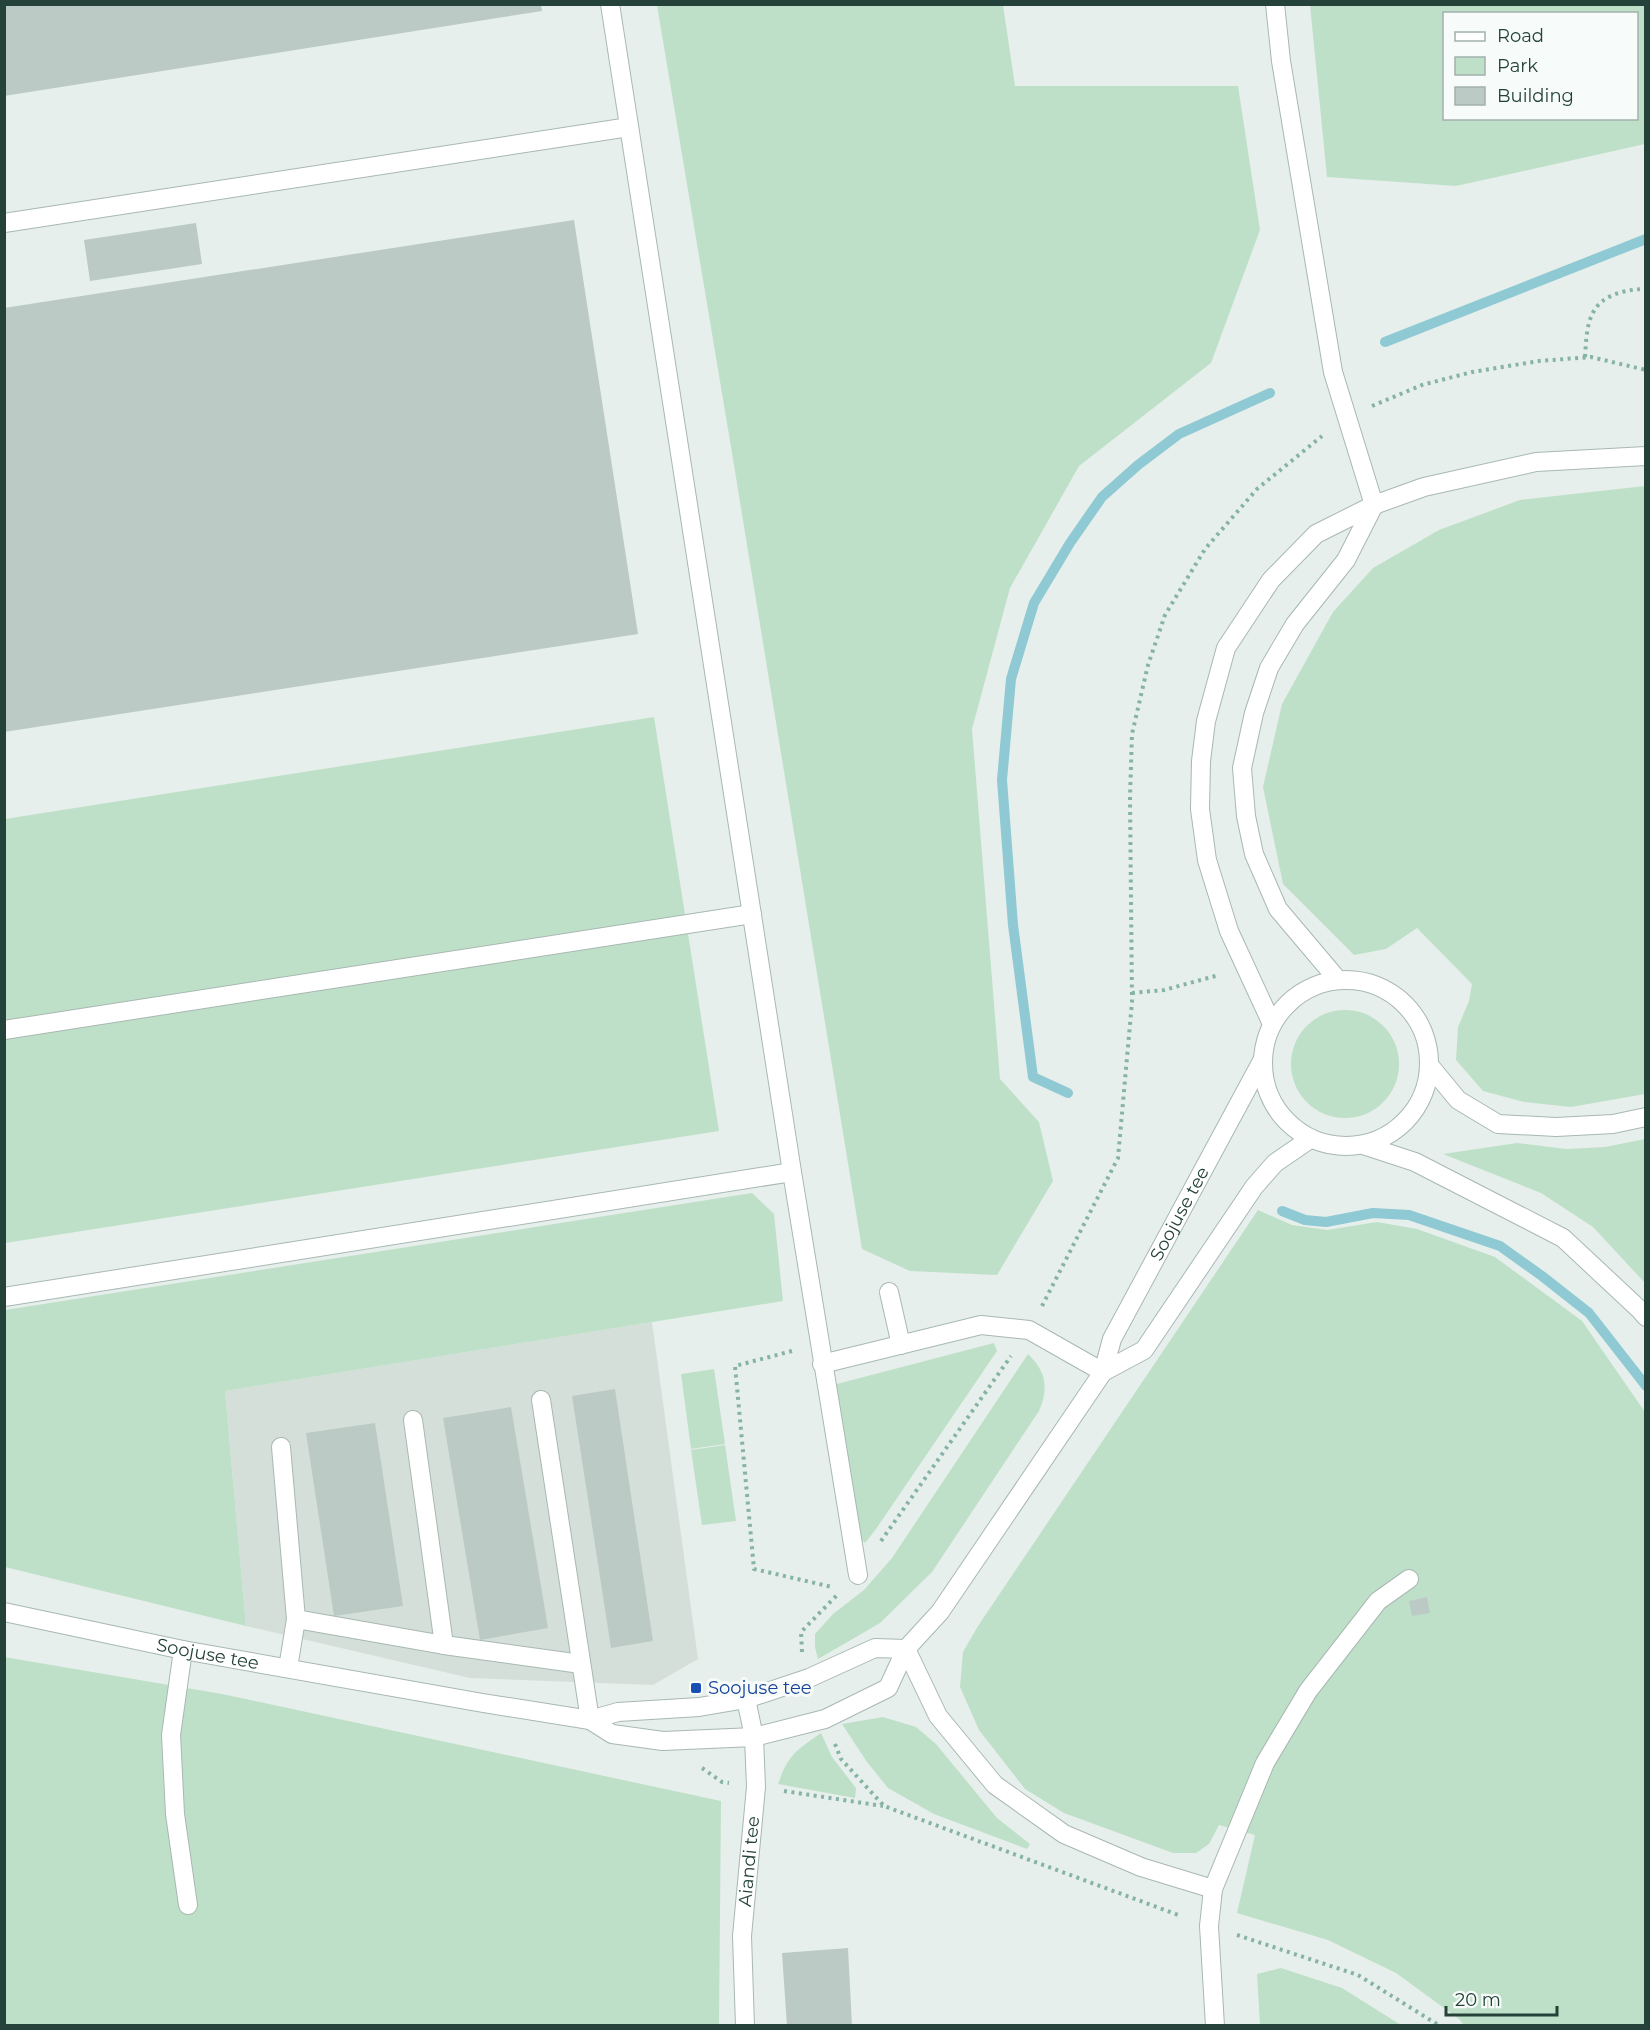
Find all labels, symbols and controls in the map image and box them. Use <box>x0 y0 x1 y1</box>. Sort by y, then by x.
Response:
legend <box>1443 12 1638 120</box>
text: Road <box>1497 25 1544 47</box>
text: Park <box>1497 55 1538 77</box>
text: Building <box>1497 85 1574 107</box>
street label: Soojuse tee <box>1145 1163 1214 1265</box>
street label: Soojuse tee <box>154 1634 261 1674</box>
place label: Soojuse tee <box>708 1677 812 1699</box>
marker: Soojuse tee <box>689 1681 703 1695</box>
street label: Aiandi tee <box>734 1815 764 1908</box>
scale bar <box>1446 1979 1557 2017</box>
text: 20 m <box>1455 1989 1501 2011</box>

